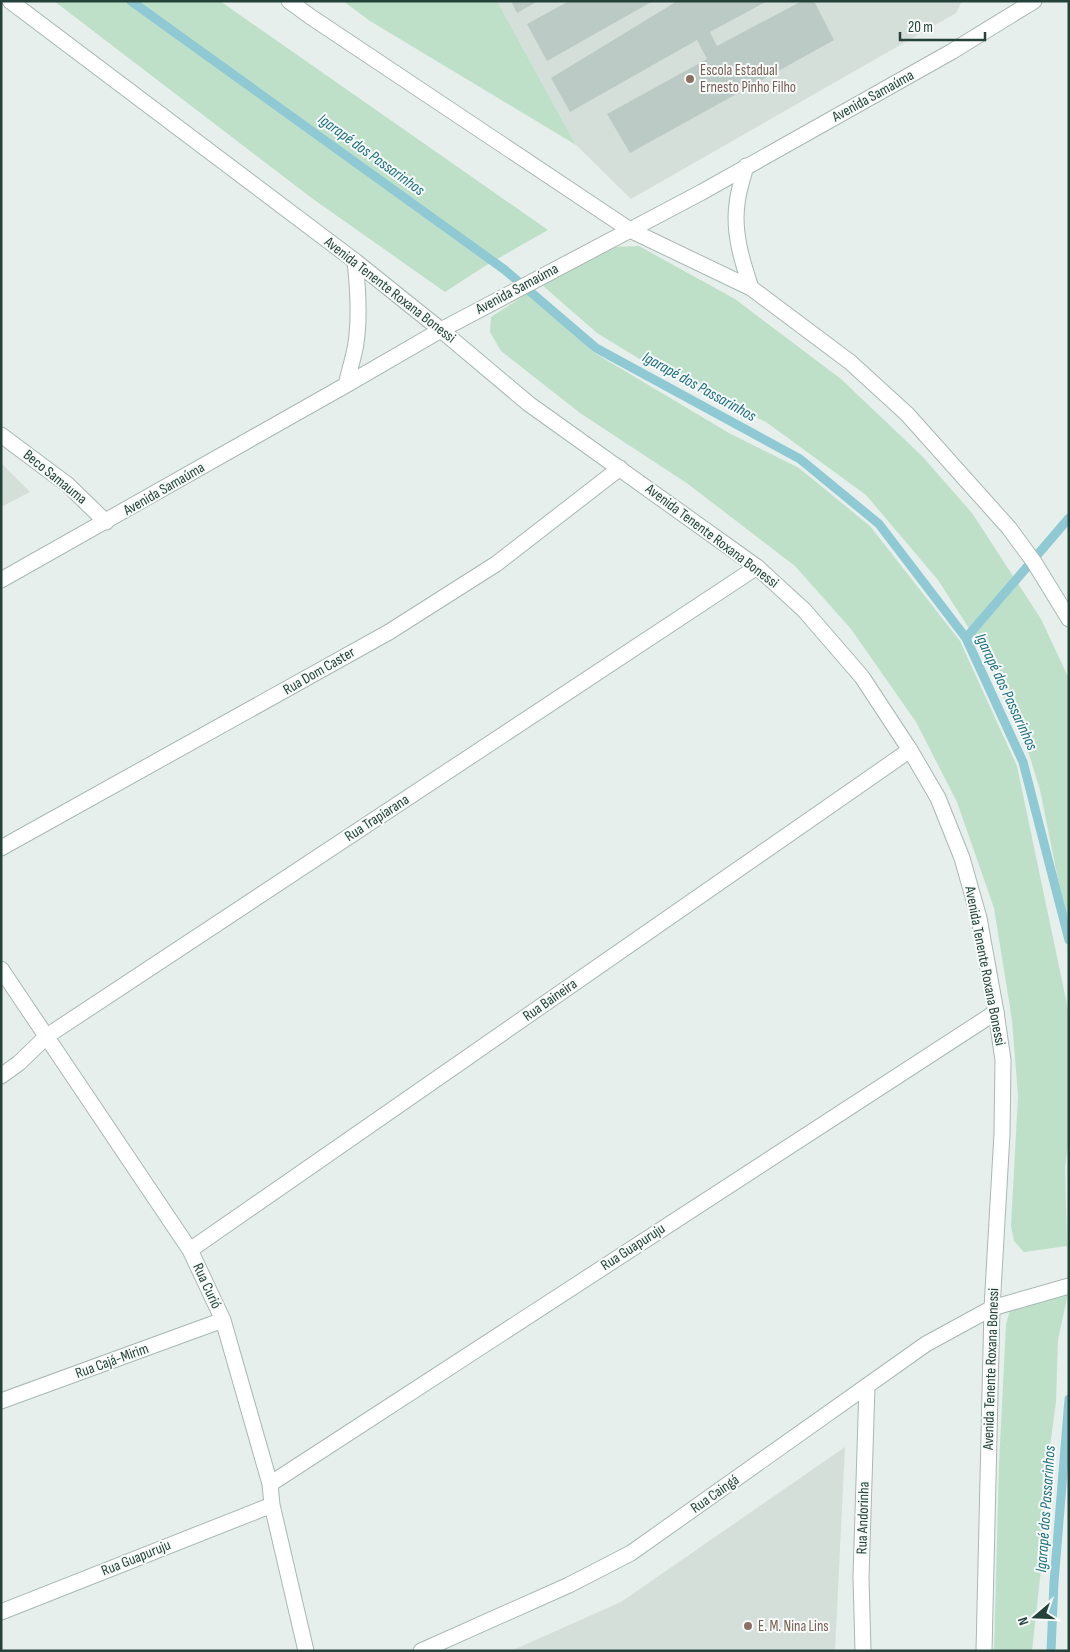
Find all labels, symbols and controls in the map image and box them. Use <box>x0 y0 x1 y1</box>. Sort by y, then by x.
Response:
scale bar <box>900 10 985 42</box>
text: 20 m <box>908 18 933 37</box>
place label: Escola Estadual Ernesto Pinho Filho <box>700 61 796 97</box>
street label: Avenida Samaúma <box>828 66 918 127</box>
marker: Escola Estadual Ernesto Pinho Filho <box>684 73 696 85</box>
water label: Igarapé dos Passarinhos <box>314 110 428 200</box>
street label: Avenida Tenente Roxana Bonessi <box>320 232 460 347</box>
street label: Avenida Samaúma <box>472 259 562 319</box>
water label: Igarapé dos Passarinhos <box>639 348 759 426</box>
street label: Beco Samauma <box>19 446 91 509</box>
street label: Avenida Samaúma <box>119 458 208 520</box>
street label: Avenida Tenente Roxana Bonessi <box>641 479 783 592</box>
water label: Igarapé dos Passarinhos <box>971 630 1042 754</box>
street label: Rua Dom Caster <box>280 642 359 699</box>
street label: Rua Trapiarana <box>341 790 413 846</box>
street label: Avenida Tenente Roxana Bonessi <box>960 884 1010 1048</box>
street label: Rua Baineira <box>519 974 581 1025</box>
street label: Rua Guapuruju <box>597 1219 669 1275</box>
street label: Rua Curió <box>188 1260 226 1312</box>
street label: Avenida Tenente Roxana Bonessi <box>979 1288 1003 1451</box>
street label: Rua Cajá-Mirim <box>73 1339 151 1383</box>
water label: Igarapé dos Passarinhos <box>1032 1445 1060 1573</box>
street label: Rua Caingá <box>687 1470 743 1518</box>
street label: Rua Andorinha <box>852 1481 874 1555</box>
street label: Rua Guapuruju <box>99 1536 173 1580</box>
north arrow <box>1010 1592 1060 1642</box>
text: N <box>1014 1615 1032 1627</box>
place label: E. M. Nina Lins <box>758 1617 829 1636</box>
marker: E. M. Nina Lins <box>742 1620 754 1632</box>

